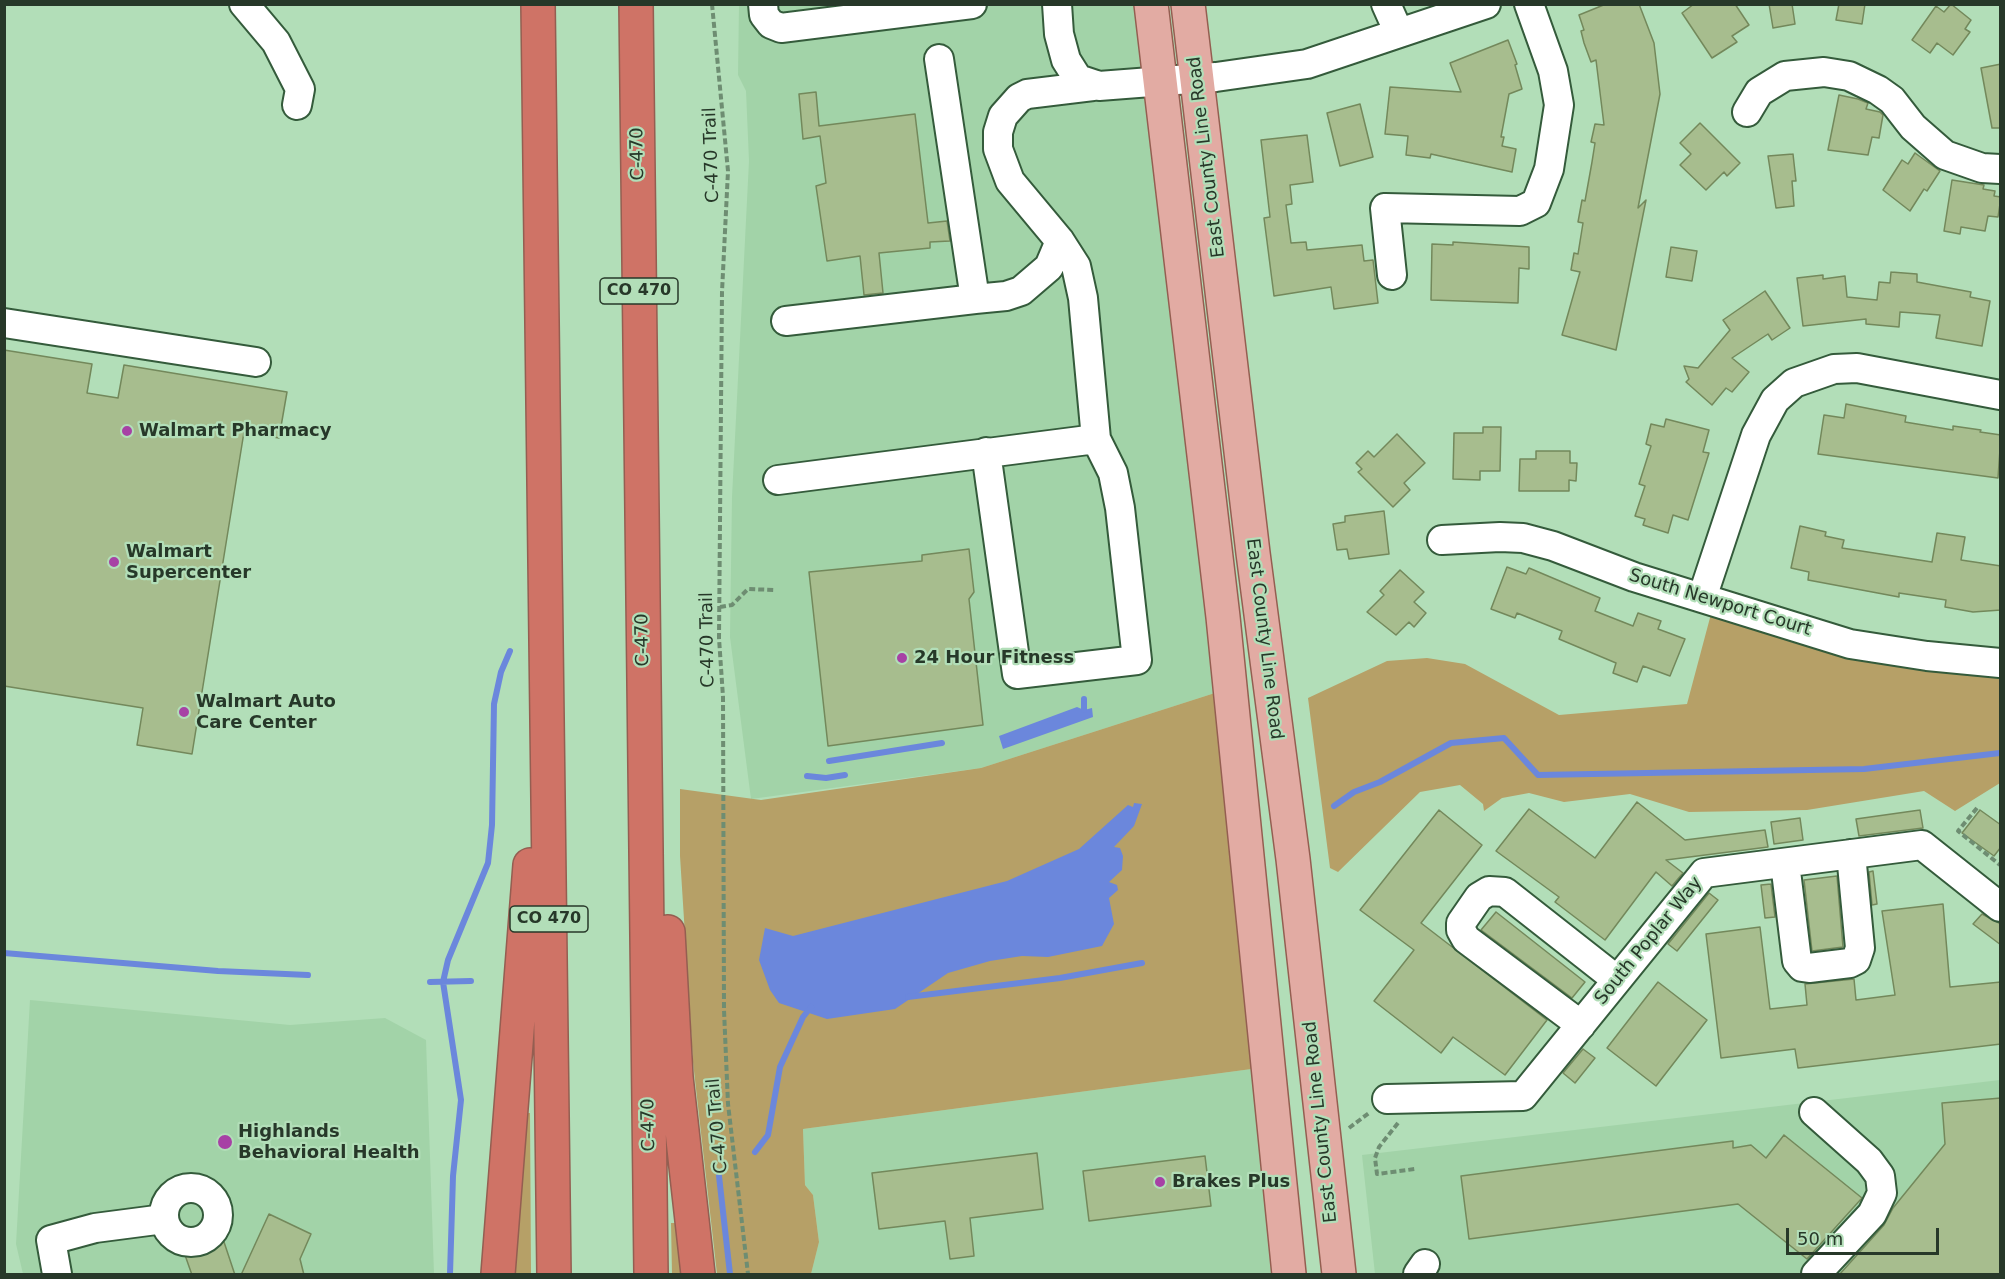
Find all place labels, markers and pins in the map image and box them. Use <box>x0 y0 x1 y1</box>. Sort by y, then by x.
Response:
place label: Walmart Pharmacy <box>139 420 332 442</box>
marker: Walmart Pharmacy <box>120 424 134 438</box>
place label: Walmart Supercenter <box>126 541 251 584</box>
marker: Walmart Supercenter <box>107 555 121 569</box>
place label: 24 Hour Fitness <box>914 647 1074 669</box>
marker: 24 Hour Fitness <box>895 651 909 665</box>
place label: Walmart Auto Care Center <box>196 691 336 734</box>
marker: Walmart Auto Care Center <box>177 705 191 719</box>
place label: Highlands Behavioral Health <box>238 1121 420 1164</box>
marker: Highlands Behavioral Health <box>216 1133 234 1151</box>
place label: Brakes Plus <box>1172 1171 1290 1193</box>
marker: Brakes Plus <box>1153 1175 1167 1189</box>

